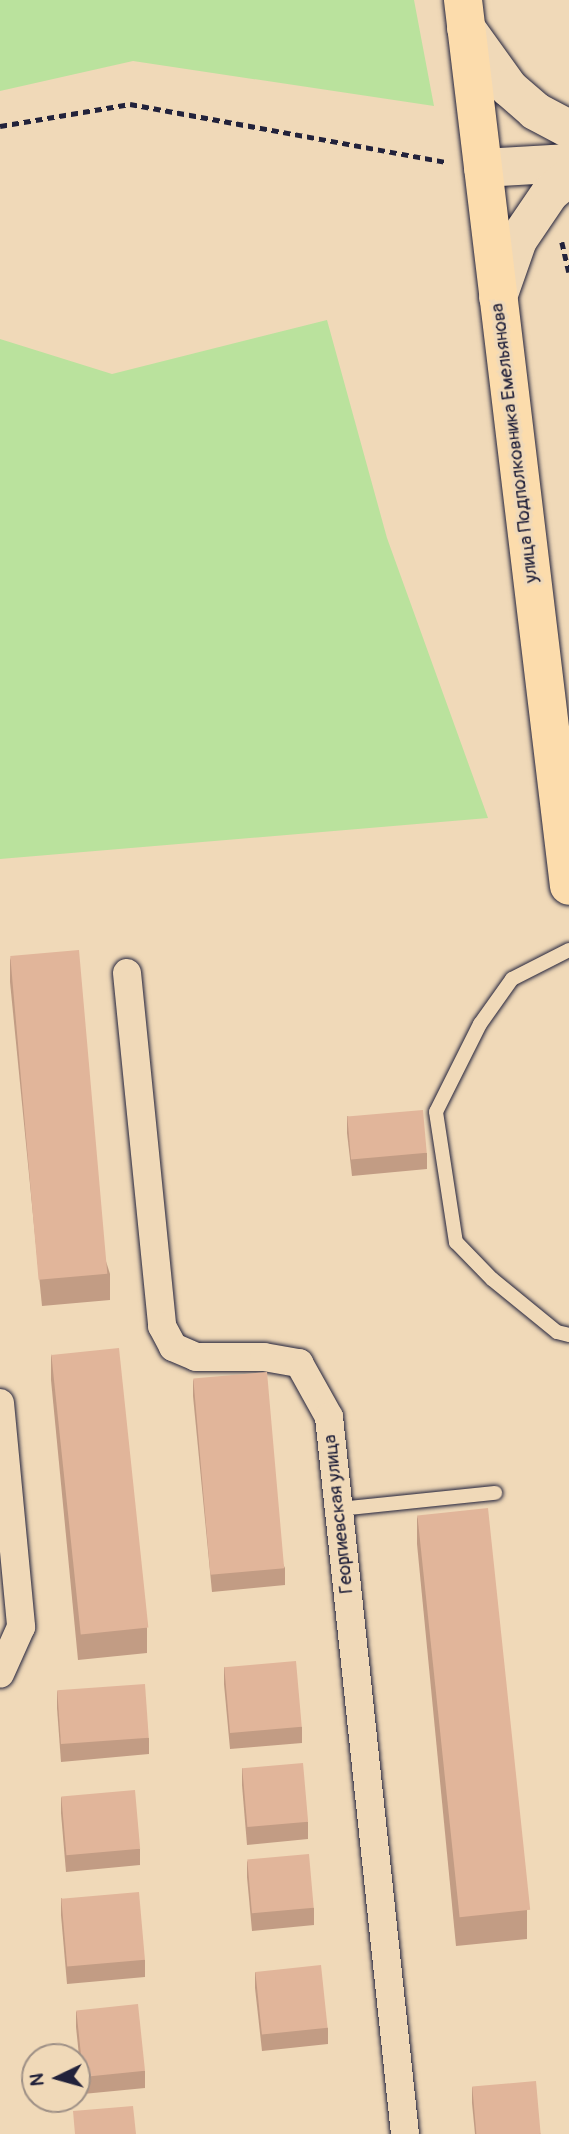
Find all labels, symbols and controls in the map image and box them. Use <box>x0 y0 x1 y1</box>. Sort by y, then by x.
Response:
street label: улица Подполковника Емельянова <box>487 302 543 584</box>
street label: Георгиевская улица <box>319 1433 359 1595</box>
north arrow <box>21 2043 91 2113</box>
text: N <box>25 2072 50 2087</box>

